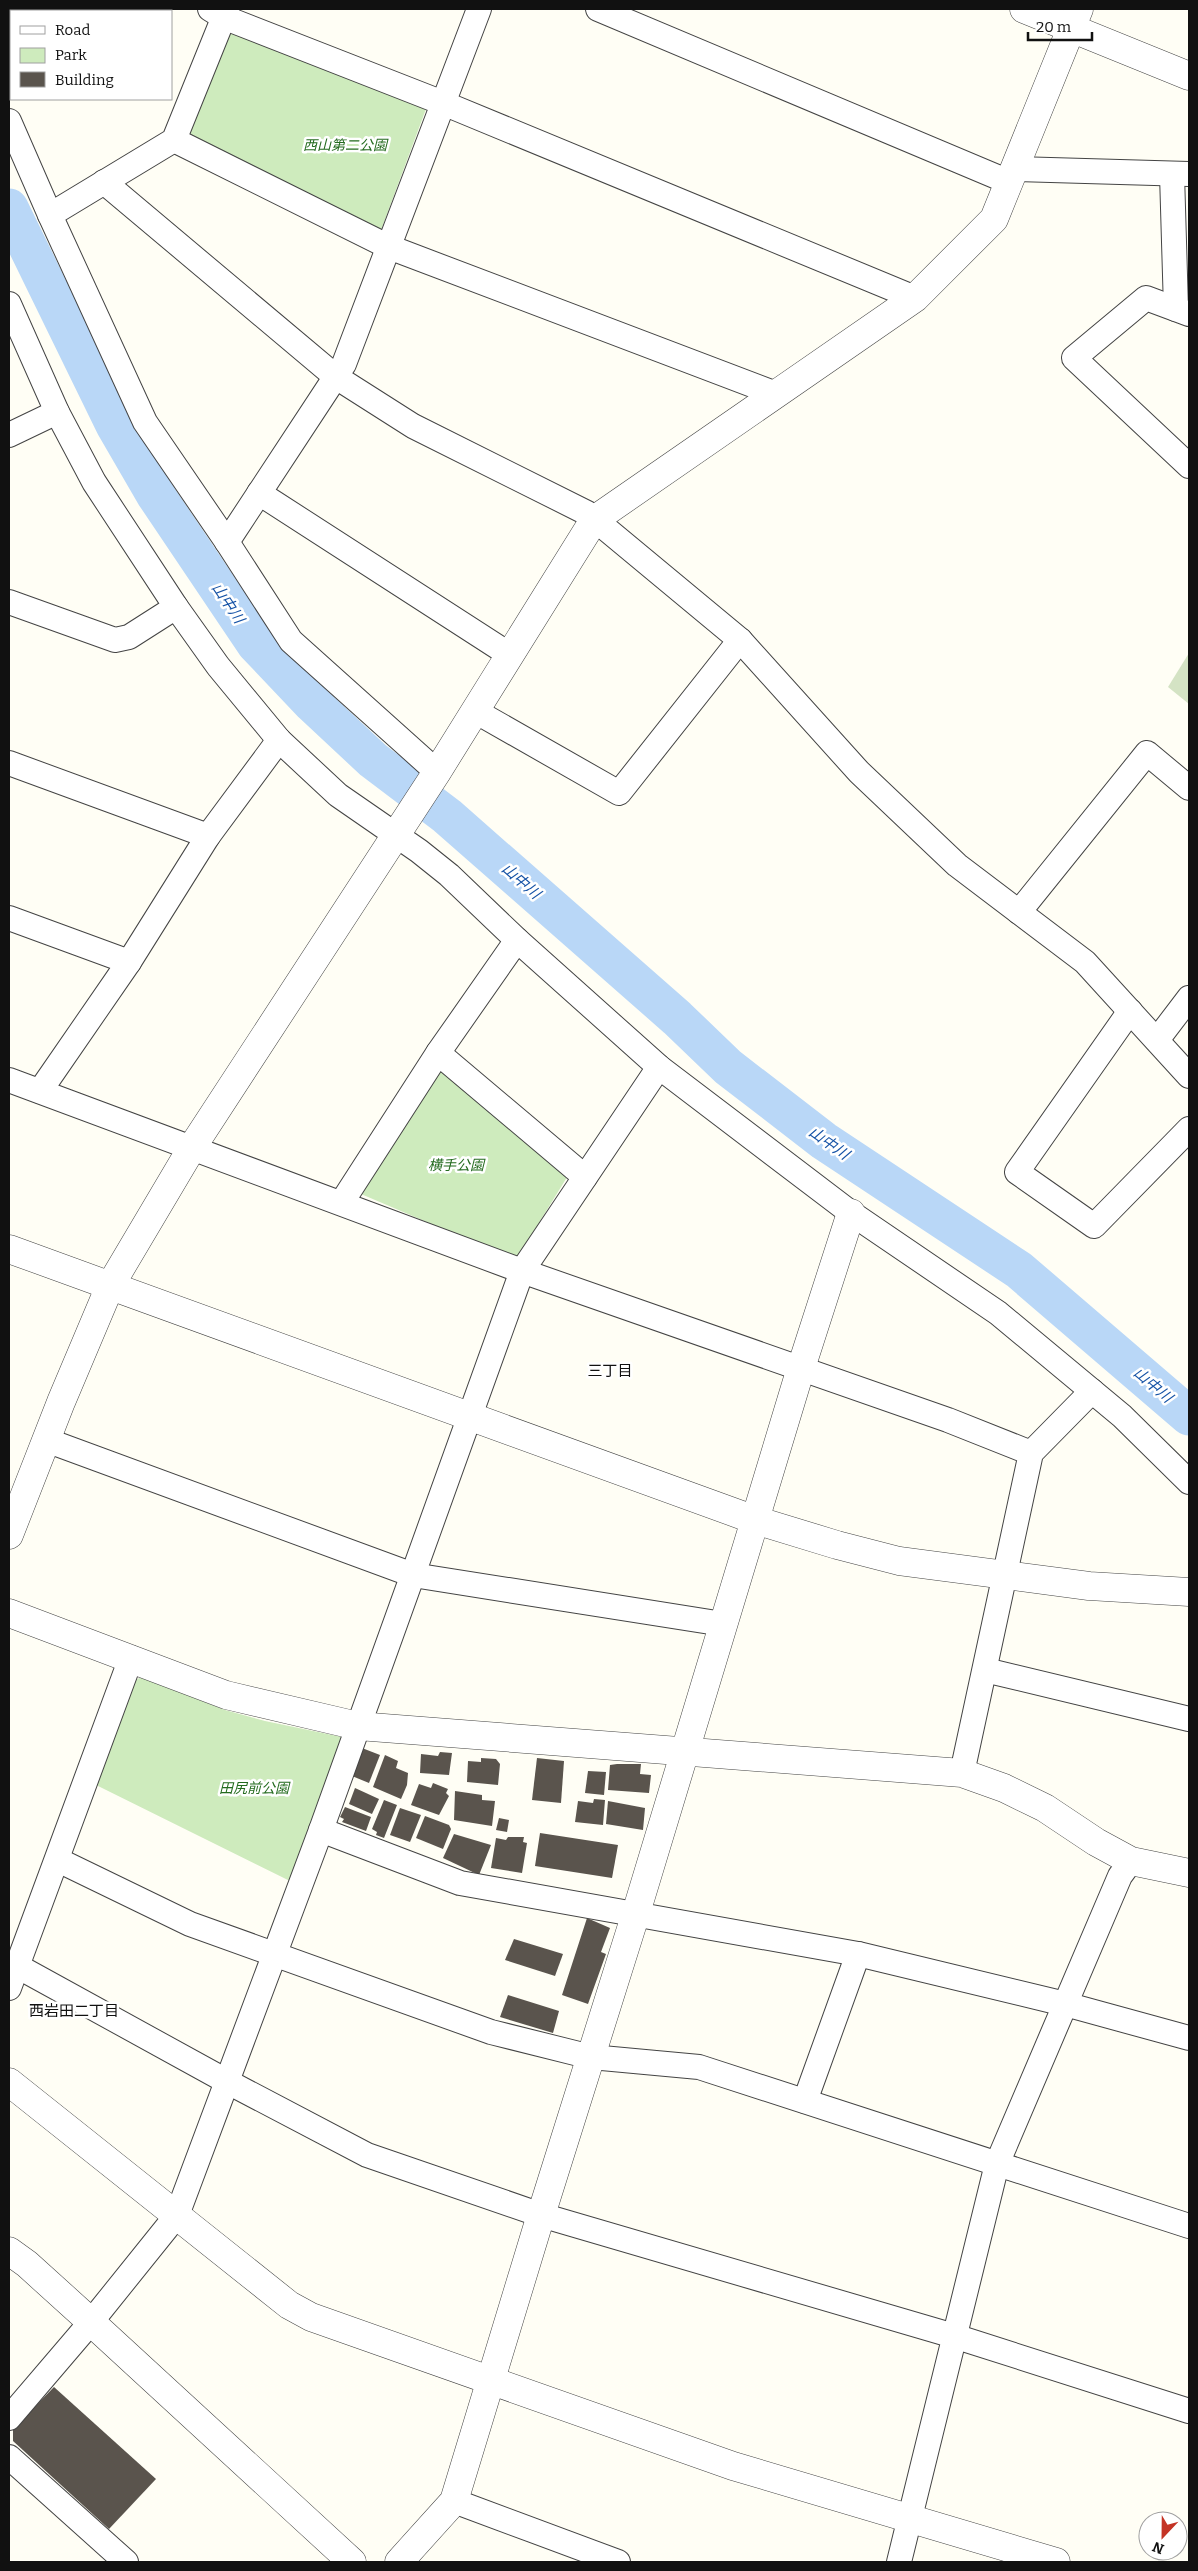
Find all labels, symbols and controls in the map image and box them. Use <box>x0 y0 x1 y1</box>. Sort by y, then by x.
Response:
legend <box>10 10 172 100</box>
scale bar <box>1028 10 1092 42</box>
text: 20 m <box>1036 18 1072 36</box>
text: Road <box>55 21 90 39</box>
text: Park <box>55 46 87 64</box>
text: Building <box>55 71 114 89</box>
park label: 西山第二公園 <box>303 137 389 154</box>
water label: 山中川 <box>208 579 249 628</box>
water label: 山中川 <box>498 859 545 904</box>
water label: 山中川 <box>805 1123 854 1164</box>
park label: 横手公園 <box>428 1157 486 1174</box>
district label: 三丁目 <box>587 1362 633 1380</box>
water label: 山中川 <box>1130 1364 1178 1408</box>
park label: 田尻前公園 <box>219 1780 291 1797</box>
district label: 西岩田二丁目 <box>29 2002 119 2020</box>
north arrow <box>1138 2511 1188 2561</box>
text: N <box>1150 2538 1167 2557</box>

